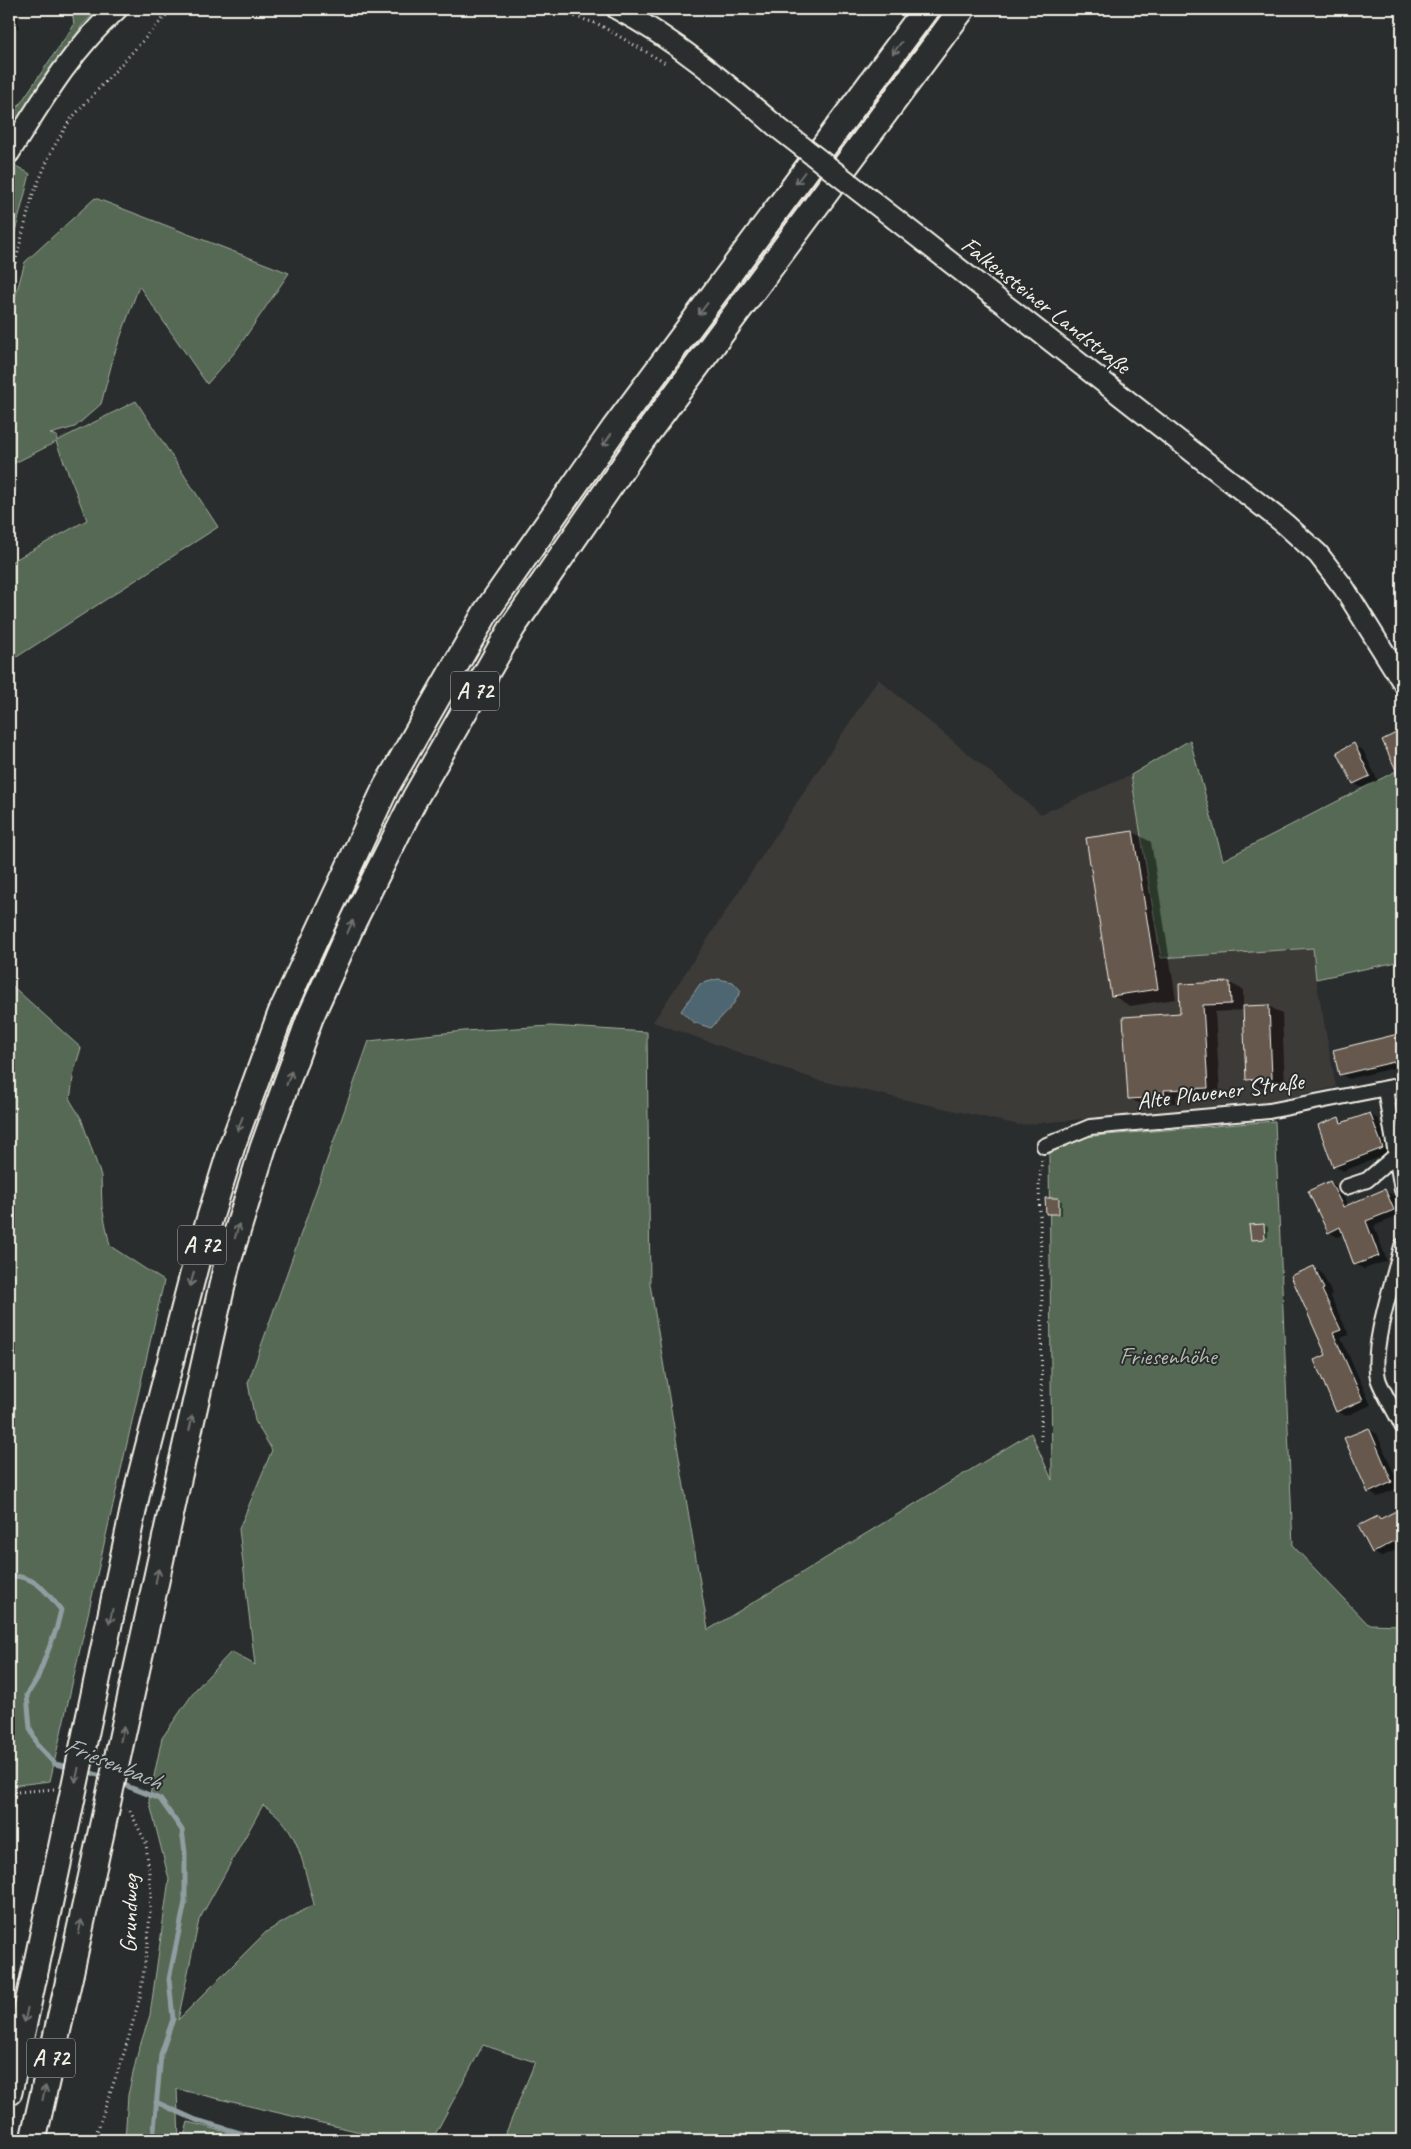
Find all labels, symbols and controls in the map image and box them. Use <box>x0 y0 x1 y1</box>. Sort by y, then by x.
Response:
one-way arrow <box>892 41 902 55</box>
one-way arrow <box>795 171 805 185</box>
street label: Falkensteiner Landstraße <box>955 230 1138 382</box>
one-way arrow <box>698 302 709 315</box>
one-way arrow <box>602 433 612 447</box>
road number: A 72 <box>451 671 499 710</box>
one-way arrow <box>346 920 356 935</box>
street label: Alte Plauener Straße <box>1135 1066 1307 1116</box>
one-way arrow <box>285 1070 294 1086</box>
one-way arrow <box>235 1116 244 1131</box>
one-way arrow <box>233 1224 242 1240</box>
road number: A 72 <box>178 1226 226 1264</box>
one-way arrow <box>187 1271 196 1287</box>
park label: Friesenhöhe <box>1119 1341 1219 1371</box>
one-way arrow <box>187 1416 196 1432</box>
one-way arrow <box>153 1568 162 1584</box>
one-way arrow <box>105 1608 115 1624</box>
one-way arrow <box>118 1727 128 1743</box>
water label: Friesenbach <box>59 1729 168 1798</box>
one-way arrow <box>72 1767 81 1783</box>
street label: Grundweg <box>113 1872 145 1954</box>
one-way arrow <box>76 1920 85 1936</box>
one-way arrow <box>21 2006 30 2022</box>
road number: A 72 <box>27 2039 75 2078</box>
one-way arrow <box>40 2085 49 2101</box>

